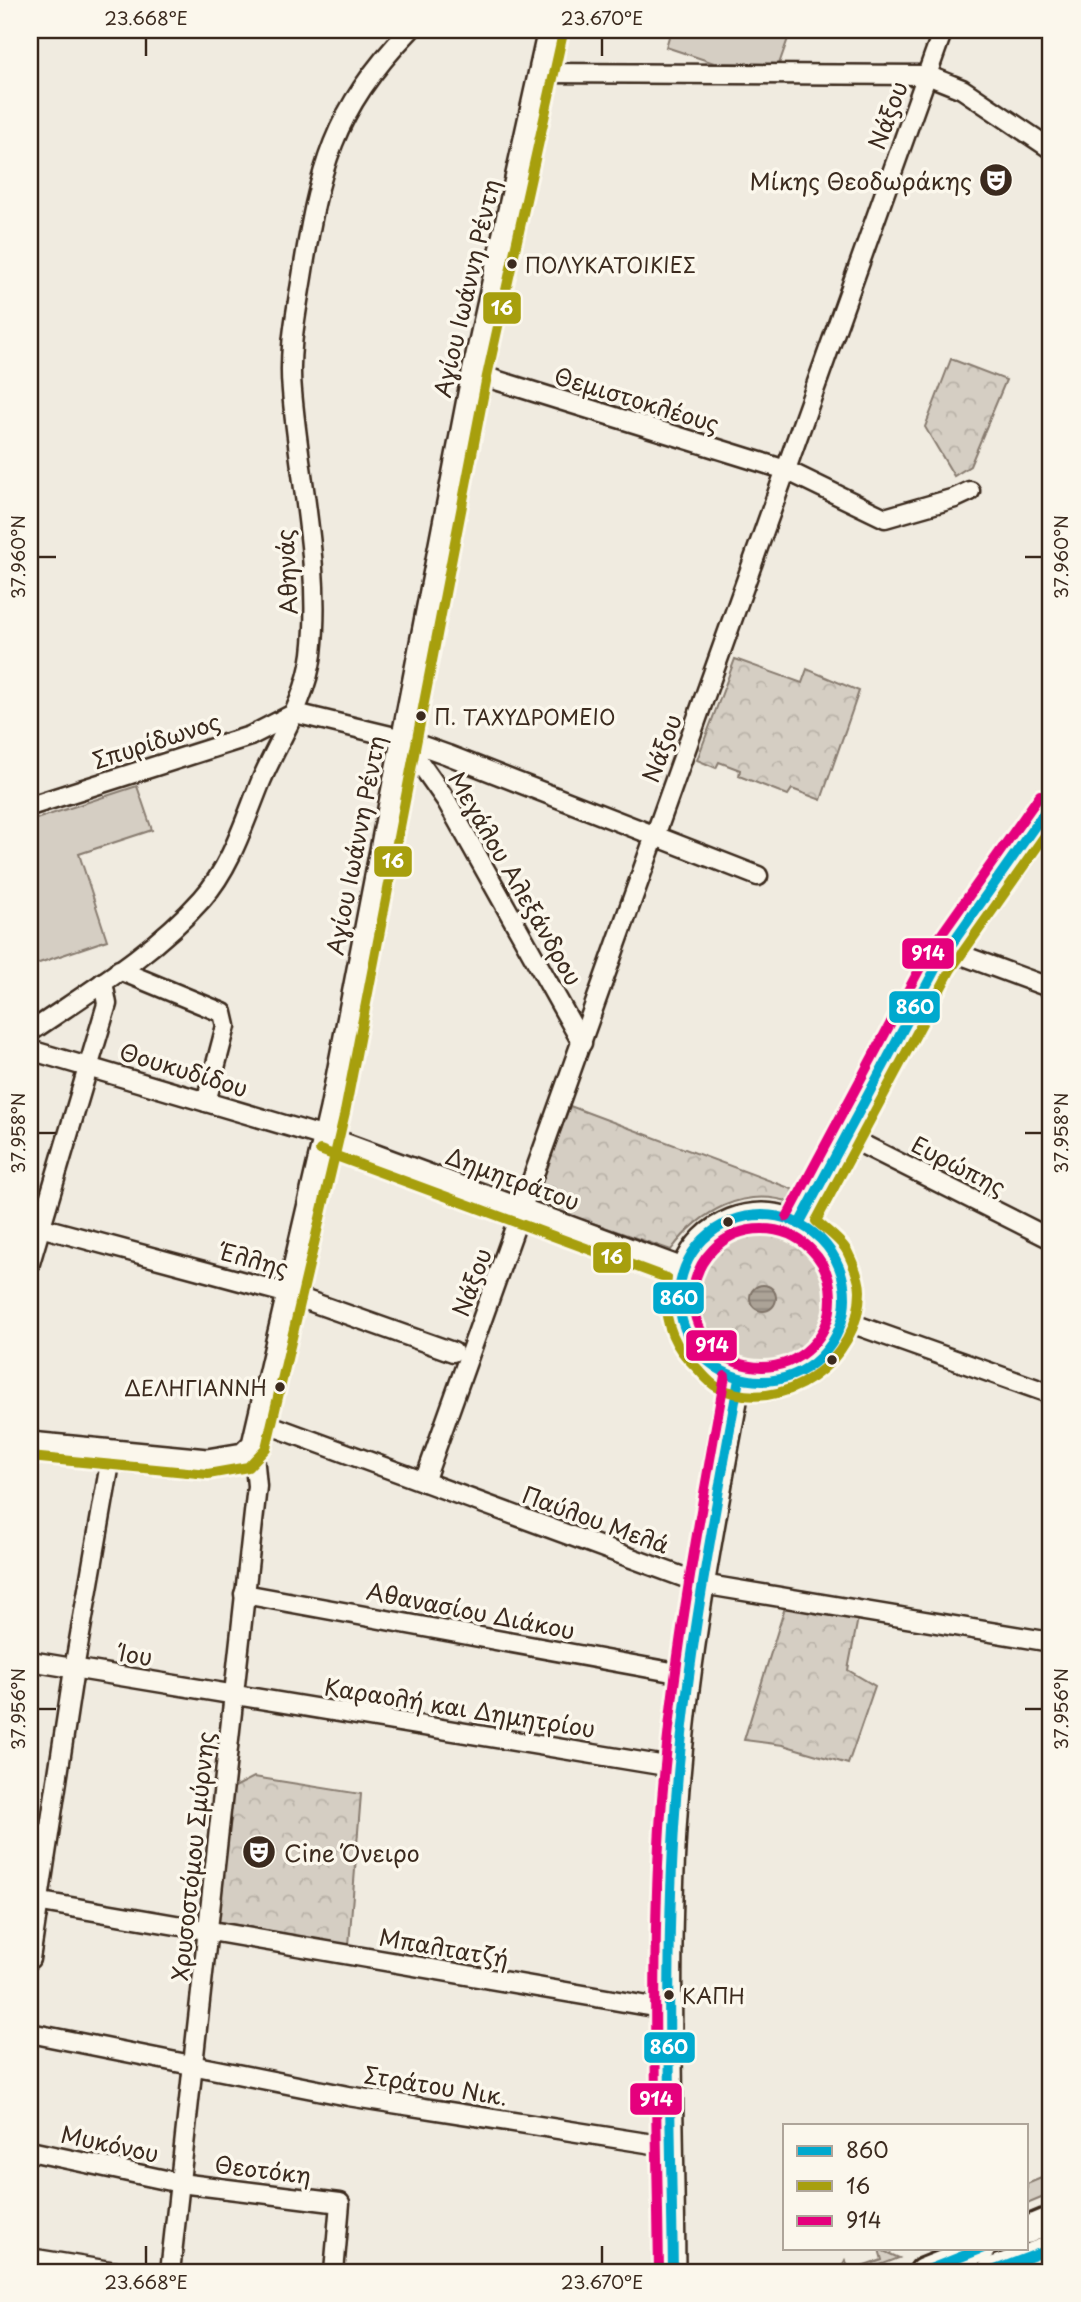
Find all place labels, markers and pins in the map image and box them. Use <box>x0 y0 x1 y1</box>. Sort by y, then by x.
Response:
theatre icon: Μίκης Θεοδωράκης <box>977 161 1015 199</box>
place label: Μίκης Θεοδωράκης <box>749 163 972 198</box>
place label: ΠΟΛΥΚΑΤΟΙΚΙΕΣ <box>525 248 696 280</box>
marker: ΠΟΛΥΚΑΤΟΙΚΙΕΣ <box>505 257 519 271</box>
place label: Π. ΤΑΧΥΔΡΟΜΕΙΟ <box>434 700 616 732</box>
marker: Π. ΤΑΧΥΔΡΟΜΕΙΟ <box>414 709 428 723</box>
unlabelled marker <box>721 1215 735 1229</box>
unlabelled marker <box>825 1353 839 1367</box>
place label: ΔΕΛΗΓΙΑΝΝΗ <box>124 1371 267 1403</box>
marker: ΔΕΛΗΓΙΑΝΝΗ <box>273 1380 287 1394</box>
theatre icon: Cine Όνειρο <box>240 1833 278 1871</box>
place label: Cine Όνειρο <box>284 1835 420 1870</box>
place label: ΚΑΠΗ <box>682 1979 745 2011</box>
marker: ΚΑΠΗ <box>662 1988 676 2002</box>

